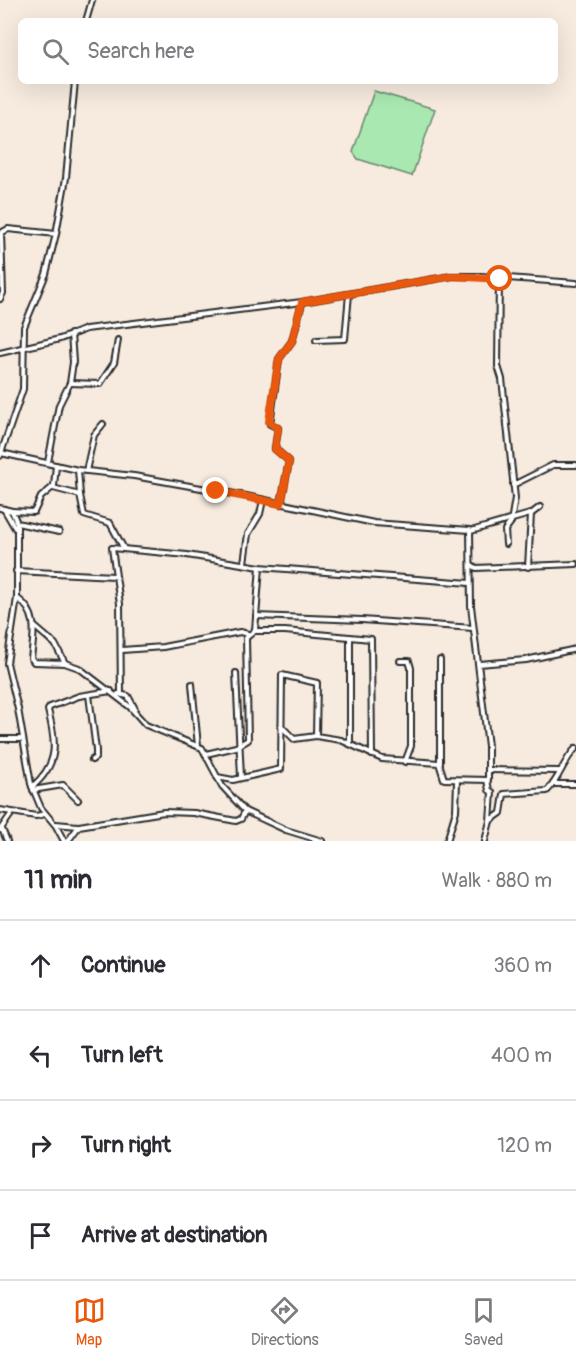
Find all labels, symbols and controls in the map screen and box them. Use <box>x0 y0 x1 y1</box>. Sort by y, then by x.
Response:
search box <box>18 18 558 84</box>
icon: search <box>39 35 72 68</box>
text: Search here <box>87 37 194 65</box>
route start <box>486 265 512 291</box>
route end <box>202 477 228 503</box>
text: 11 min <box>24 864 92 896</box>
text: Walk · 880 m <box>441 868 552 893</box>
icon: ahead <box>24 949 57 982</box>
text: Continue <box>81 951 165 979</box>
text: 360 m <box>493 953 552 978</box>
icon: left <box>24 1039 57 1072</box>
text: Turn left <box>81 1041 163 1069</box>
text: 400 m <box>491 1043 552 1068</box>
icon: right <box>24 1129 57 1162</box>
text: Turn right <box>81 1131 171 1159</box>
text: 120 m <box>497 1133 552 1158</box>
icon: arrive <box>24 1219 57 1252</box>
text: Arrive at destination <box>81 1221 267 1249</box>
tab: Map <box>73 1294 106 1350</box>
tab: Directions <box>251 1294 319 1350</box>
tab: Saved <box>464 1294 503 1350</box>

